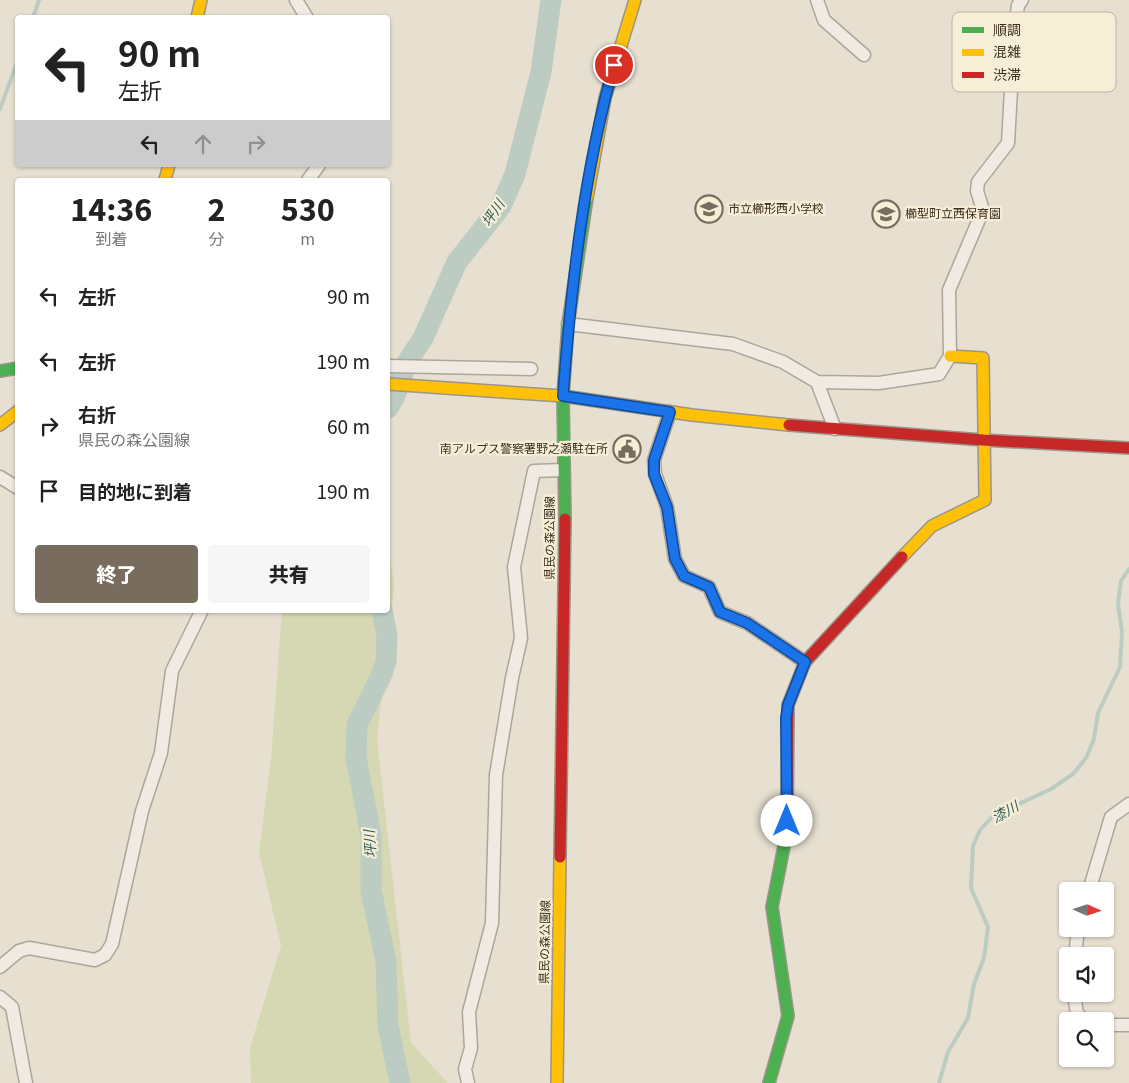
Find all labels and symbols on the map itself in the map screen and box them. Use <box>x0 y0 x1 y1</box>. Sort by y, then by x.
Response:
legend <box>952 12 1116 92</box>
text: 順調 <box>993 19 1021 39</box>
text: 混雑 <box>993 41 1021 61</box>
pin <box>593 44 635 86</box>
text: 渋滞 <box>993 64 1021 84</box>
water label: 坪川 <box>476 194 509 230</box>
school or university icon: 市立櫛形西小学校 <box>694 194 724 224</box>
place label: 市立櫛形西小学校 <box>728 199 824 216</box>
school or university icon: 櫛型町立西保育園 <box>871 199 901 229</box>
place label: 櫛型町立西保育園 <box>905 204 1001 221</box>
public building icon: 南アルプス警察署野之瀬駐在所 <box>612 434 642 464</box>
place label: 南アルプス警察署野之瀬駐在所 <box>440 439 608 456</box>
street label: 県民の森公園線 <box>540 496 557 580</box>
position arrow <box>760 794 812 846</box>
water label: 漆川 <box>987 795 1023 827</box>
water label: 坪川 <box>358 827 380 859</box>
north arrow <box>1059 882 1114 938</box>
street label: 県民の森公園線 <box>534 900 553 984</box>

